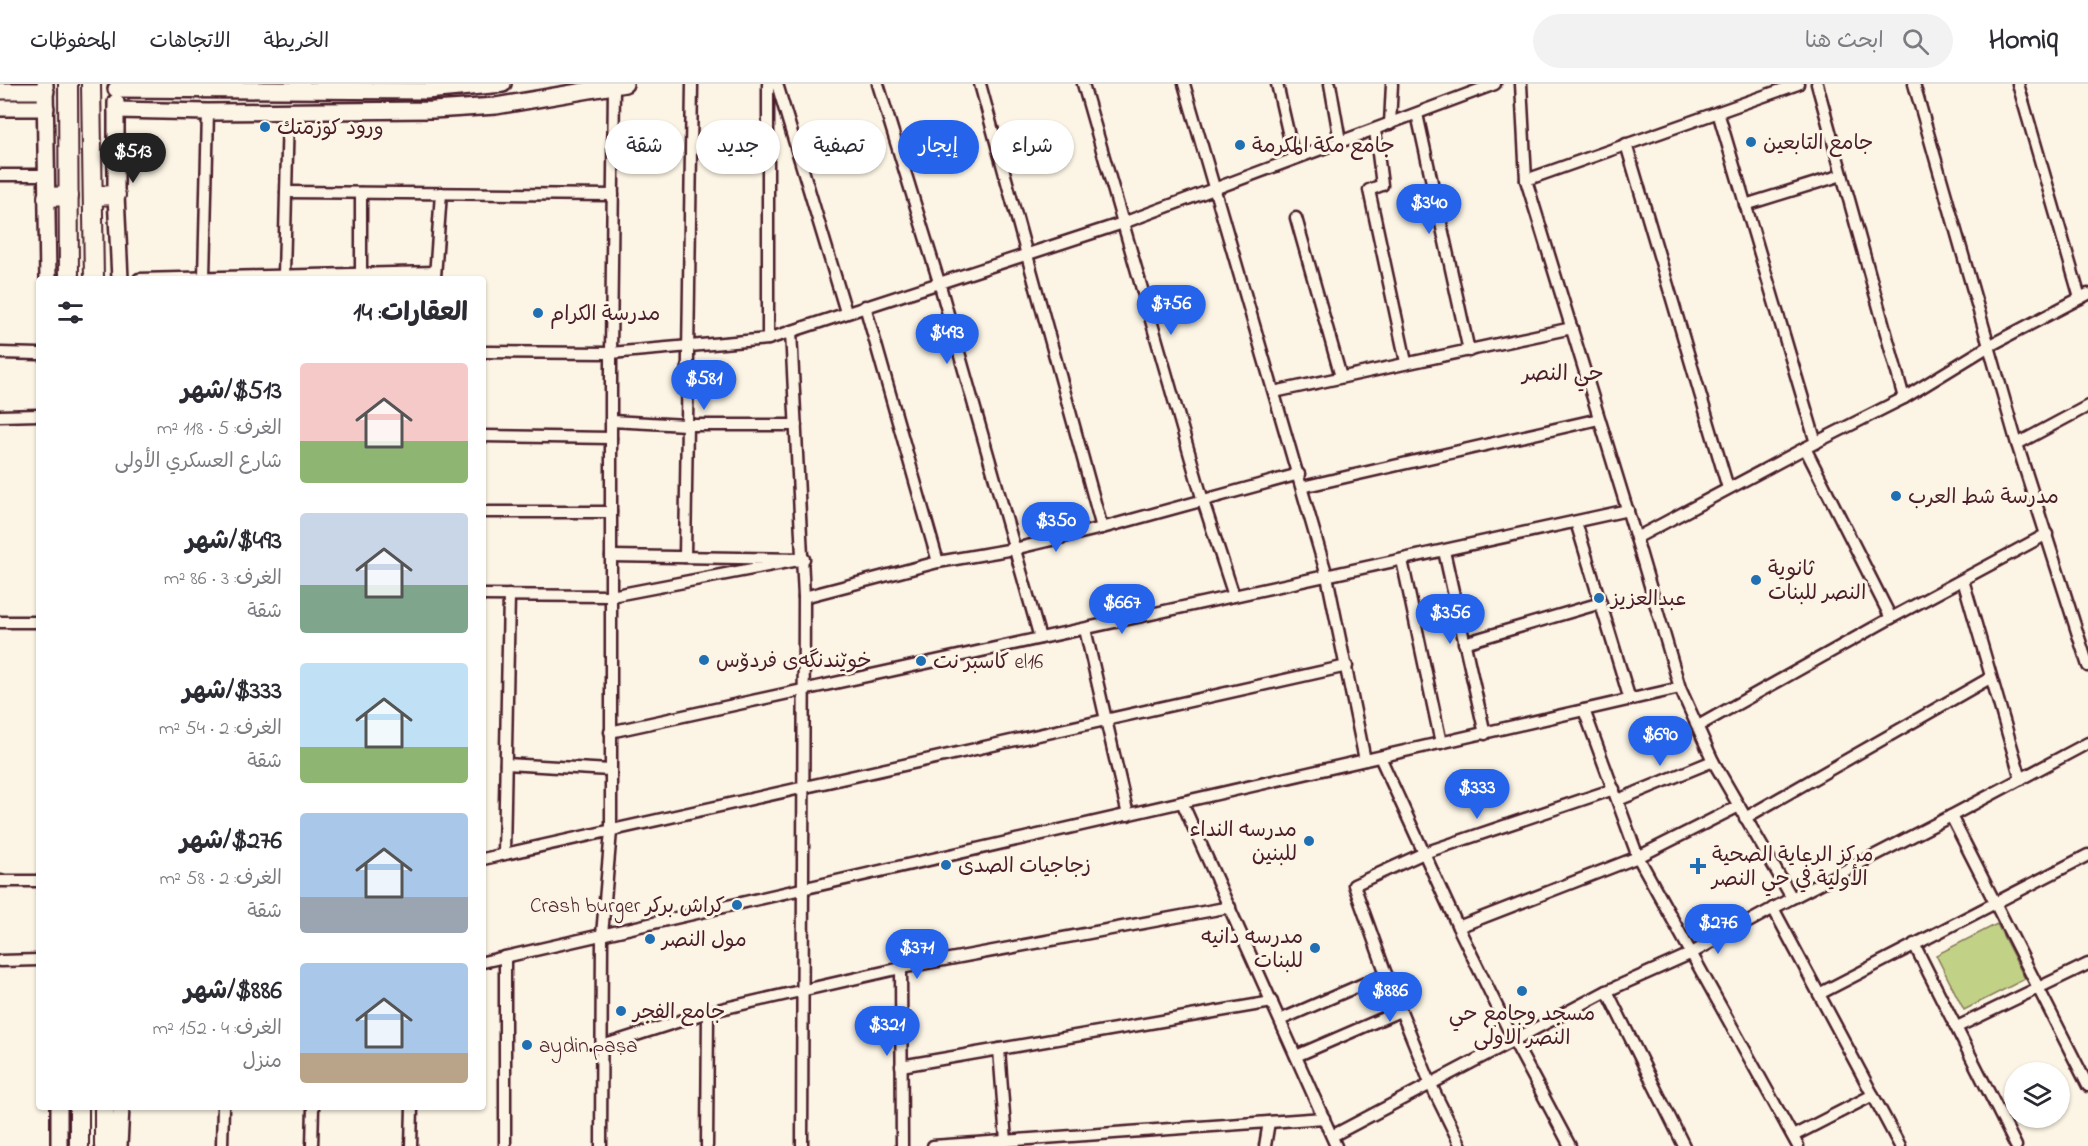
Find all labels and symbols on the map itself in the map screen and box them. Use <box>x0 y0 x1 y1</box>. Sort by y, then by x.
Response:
place label: ورود كوزمتك <box>277 114 384 144</box>
marker: ورود كوزمتك <box>258 120 272 134</box>
place label: جامع التابعين <box>1763 129 1873 159</box>
place label: جامع مكة المكرمة <box>1252 132 1395 162</box>
pin: $513 <box>97 133 169 184</box>
marker: جامع التابعين <box>1744 135 1758 149</box>
marker: جامع مكة المكرمة <box>1233 138 1247 152</box>
pin: $340 <box>1393 184 1465 235</box>
pin: $756 <box>1135 285 1207 336</box>
place label: مدرسة الكرام <box>550 300 660 330</box>
marker: مدرسة الكرام <box>531 306 545 320</box>
pin: $493 <box>911 314 983 365</box>
district label: حي النصر <box>1520 359 1604 392</box>
pin: $581 <box>668 360 740 411</box>
place label: مدرسة شط العرب <box>1908 483 2059 513</box>
marker: مدرسة شط العرب <box>1889 489 1903 503</box>
pin: $350 <box>1020 502 1092 553</box>
place label: ثانوية النصر للبنات <box>1768 555 1866 609</box>
marker: ثانوية النصر للبنات <box>1749 573 1763 587</box>
pin: $667 <box>1086 584 1158 635</box>
place label: عبدالعزيز <box>1609 585 1686 615</box>
marker: عبدالعزيز <box>1592 591 1606 605</box>
pin: $356 <box>1414 594 1486 645</box>
place label: خوێندنگەی فردۆس <box>716 647 872 677</box>
place label: كاسبر نت el16 <box>933 648 1043 678</box>
marker: خوێندنگەی فردۆس <box>697 653 711 667</box>
marker: كاسبر نت el16 <box>914 654 928 668</box>
pin: $690 <box>1624 716 1696 767</box>
pin: $333 <box>1441 769 1513 820</box>
place label: مدرسه النداء للبنين <box>1190 816 1297 870</box>
marker: مدرسه النداء للبنين <box>1302 834 1316 848</box>
place label: مركز الرعاية الصحية الأولية في حي النصر <box>1710 841 1874 897</box>
place label: زجاجيات الصدى <box>958 852 1091 882</box>
marker: مركز الرعاية الصحية الأولية في حي النصر <box>1689 857 1707 875</box>
marker: زجاجيات الصدى <box>939 858 953 872</box>
place label: Crash burger كراش بركر <box>530 892 725 924</box>
marker: Crash burger كراش بركر <box>730 898 744 912</box>
pin: $276 <box>1682 904 1754 955</box>
place label: مدرسه دانيه للبنات <box>1201 923 1303 977</box>
place label: مول النصر <box>660 926 747 956</box>
pin: $371 <box>881 929 953 980</box>
marker: مول النصر <box>643 932 657 946</box>
marker: مدرسه دانيه للبنات <box>1308 941 1322 955</box>
pin: $886 <box>1354 972 1426 1023</box>
marker: مسجد وجامع حي النصر الاولى <box>1515 984 1529 998</box>
place label: جامع الفجر <box>631 998 725 1028</box>
place label: مسجد وجامع حي النصر الاولى <box>1449 1000 1595 1054</box>
marker: جامع الفجر <box>614 1004 628 1018</box>
pin: $321 <box>851 1006 923 1057</box>
place label: aydin.paṣa <box>539 1032 638 1064</box>
marker: aydin.paṣa <box>520 1038 534 1052</box>

